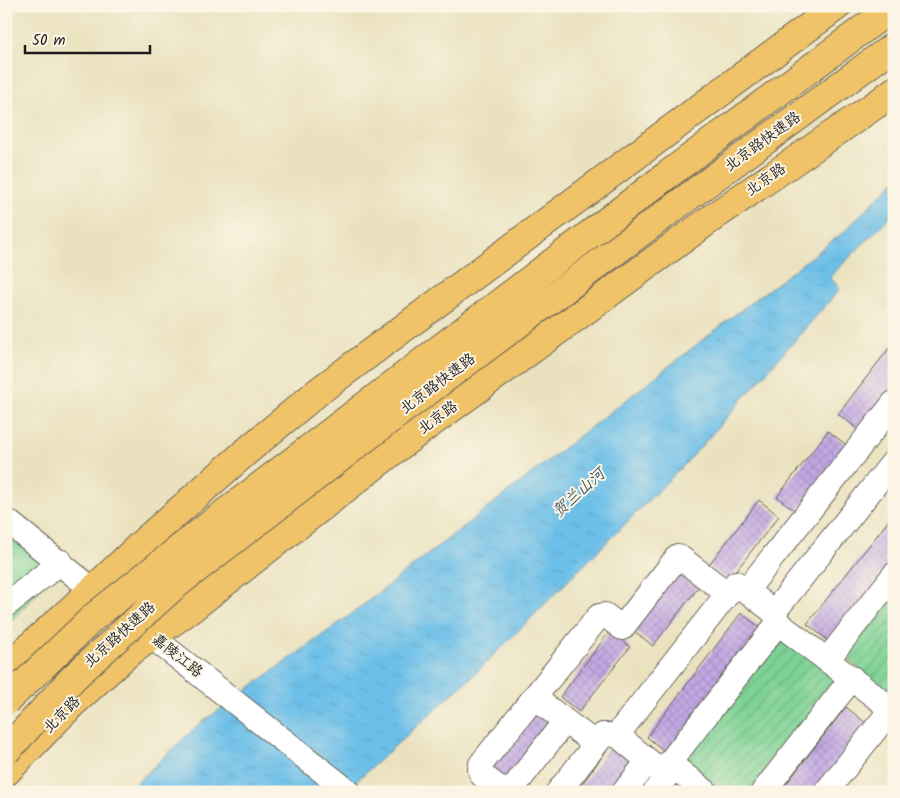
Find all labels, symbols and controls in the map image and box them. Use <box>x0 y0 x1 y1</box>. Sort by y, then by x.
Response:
scale bar <box>25 22 150 54</box>
text: 50 m <box>32 29 66 53</box>
street label: 北京路快速路 <box>720 106 806 178</box>
street label: 北京路 <box>741 157 791 203</box>
street label: 北京路快速路 <box>397 350 479 418</box>
street label: 北京路 <box>415 397 461 439</box>
water label: 贺兰山河 <box>547 460 613 524</box>
street label: 北京路快速路 <box>79 596 161 674</box>
street label: 嘉陵江路 <box>146 628 208 684</box>
street label: 北京路 <box>38 691 86 739</box>

